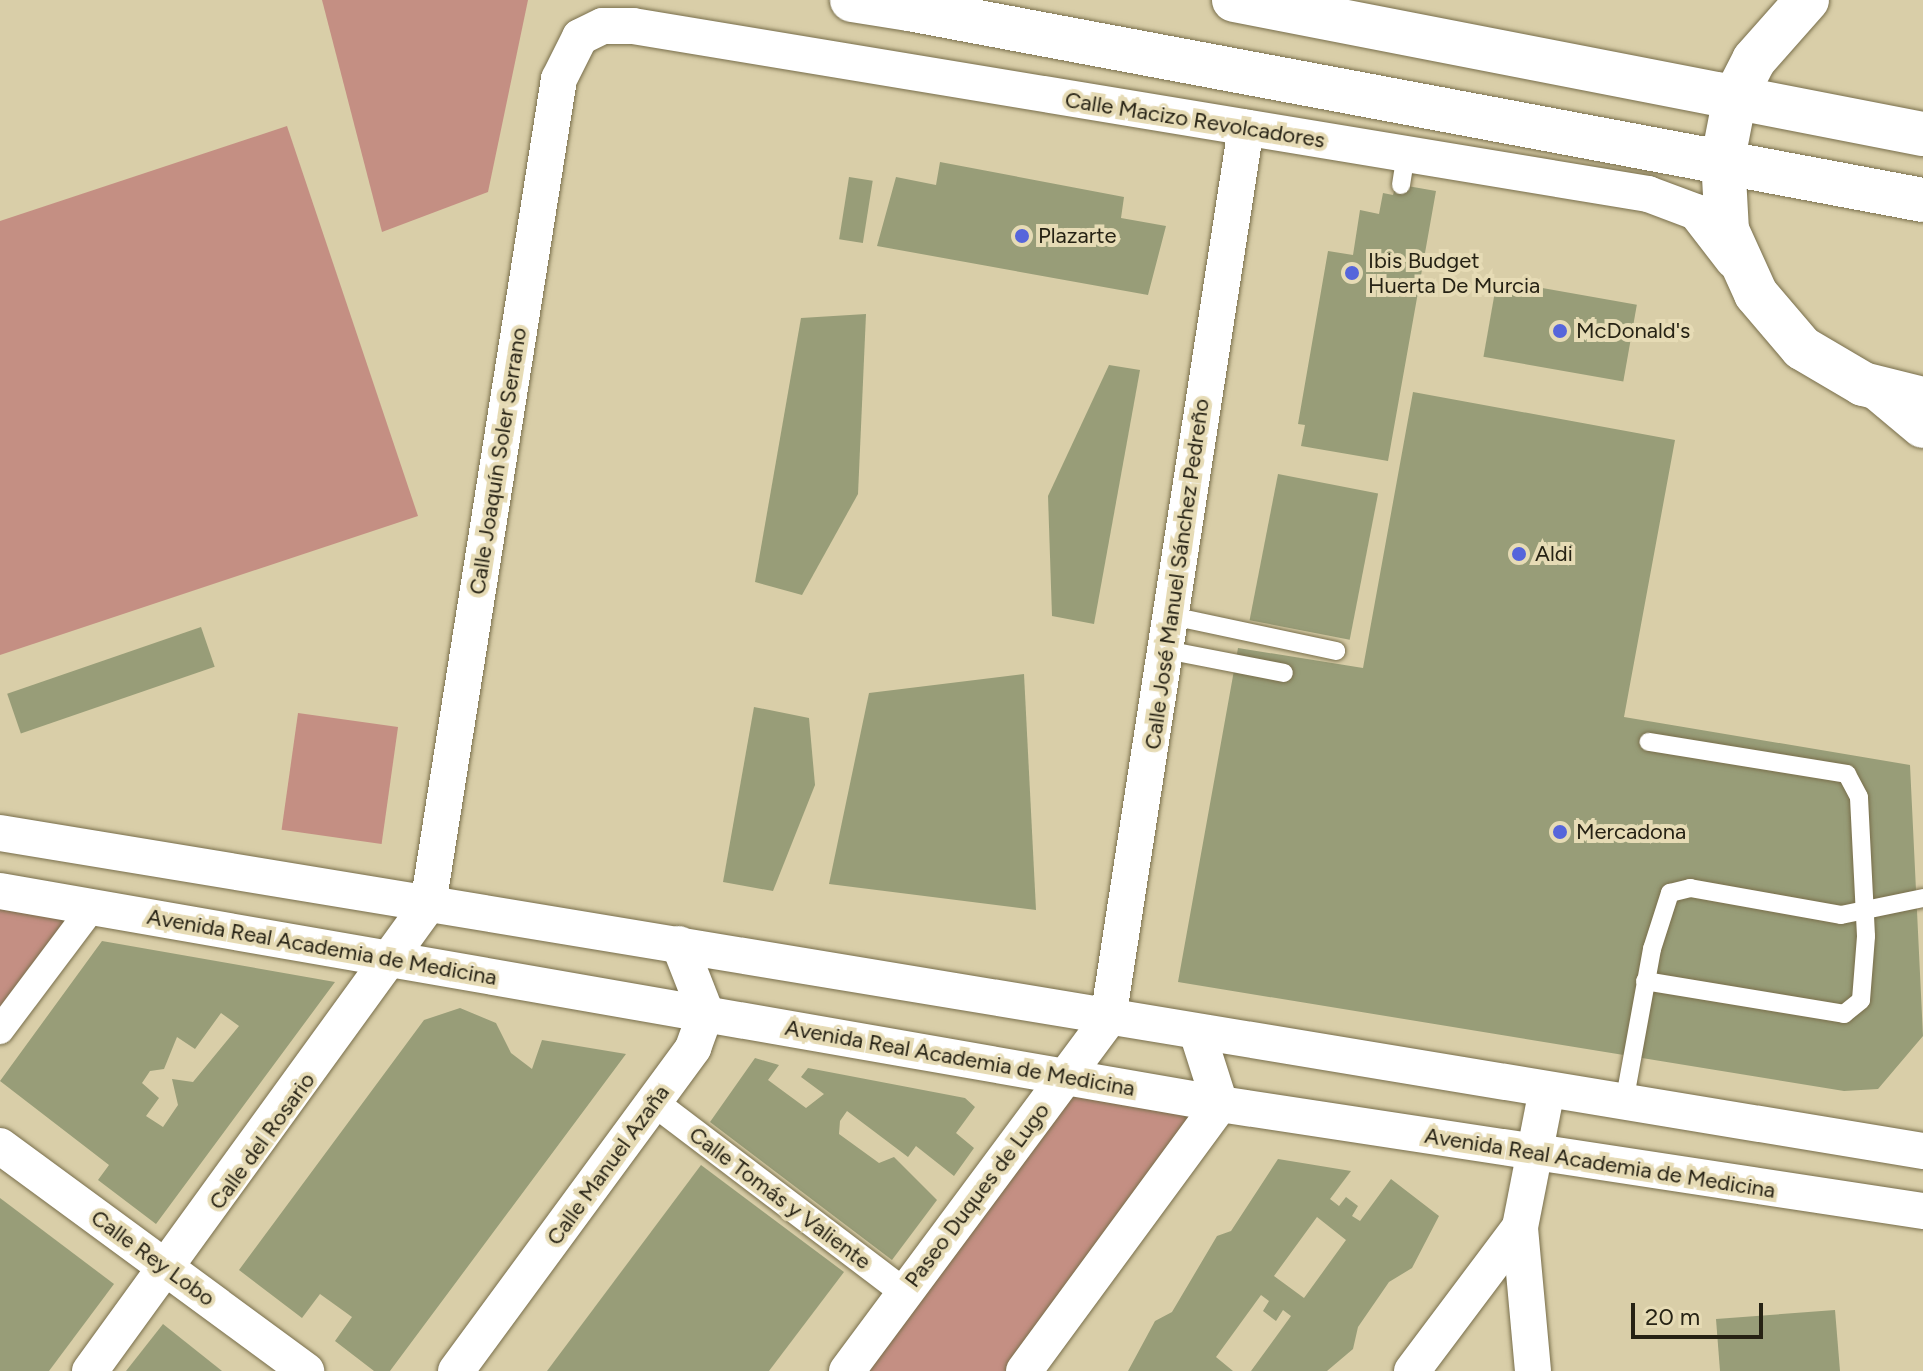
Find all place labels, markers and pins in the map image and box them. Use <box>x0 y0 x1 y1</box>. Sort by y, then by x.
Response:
place label: Plazarte <box>1038 223 1117 249</box>
marker: Plazarte <box>1013 227 1031 245</box>
place label: Ibis Budget Huerta De Murcia <box>1368 247 1540 298</box>
marker: Ibis Budget Huerta De Murcia <box>1343 264 1361 282</box>
place label: McDonald's <box>1576 318 1690 344</box>
marker: McDonald's <box>1551 322 1569 340</box>
place label: Aldi <box>1535 541 1573 567</box>
marker: Aldi <box>1510 545 1528 563</box>
place label: Mercadona <box>1576 819 1686 845</box>
marker: Mercadona <box>1551 823 1569 841</box>

